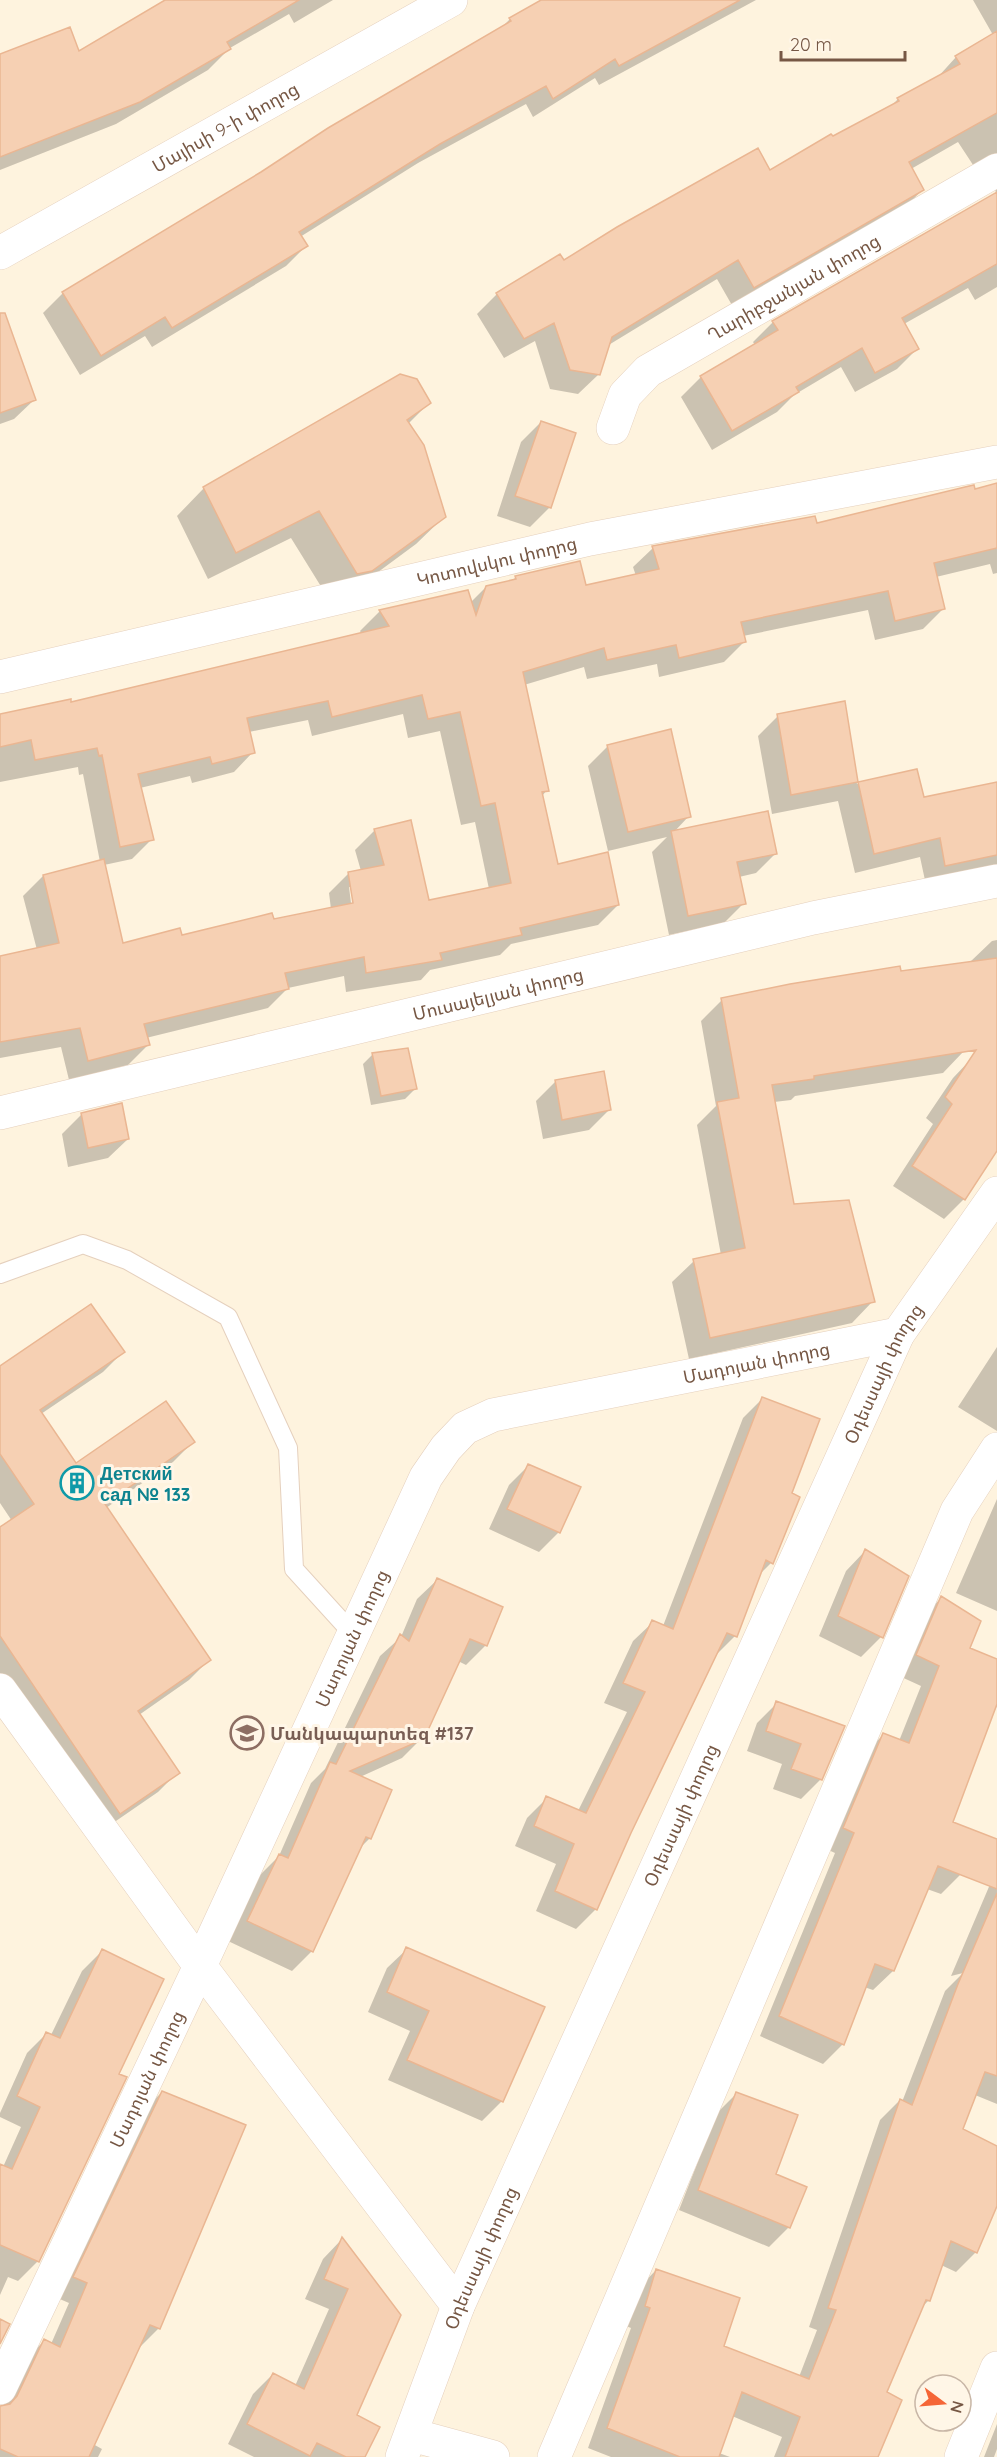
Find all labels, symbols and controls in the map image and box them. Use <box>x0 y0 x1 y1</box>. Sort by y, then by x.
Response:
scale bar <box>781 24 906 62</box>
text: 20 m <box>790 33 832 56</box>
street label: Մայիսի 9-ի փողոց <box>148 76 302 177</box>
street label: Ղարիբջանյան փողոց <box>703 229 884 346</box>
street label: Կոտովսկու փողոց <box>414 531 579 591</box>
street label: Մուսայելյան փողոց <box>410 962 586 1025</box>
street label: Օդեսսայի փողոց <box>838 1299 928 1447</box>
street label: Մադոյան փողոց <box>681 1336 832 1388</box>
place label: Детский сад № 133 <box>100 1462 190 1506</box>
building icon: Детский сад № 133 <box>59 1465 95 1501</box>
street label: Մադոյան փողոց <box>310 1566 393 1711</box>
school or university icon: Մանկապարտեզ #137 <box>229 1715 265 1751</box>
place label: Մանկապարտեզ #137 <box>270 1722 474 1745</box>
street label: Օդեսսայի փողոց <box>638 1740 723 1890</box>
street label: Մադոյան փողոց <box>104 2007 189 2151</box>
street label: Օդեսսայի փողոց <box>439 2183 522 2333</box>
north arrow <box>913 2373 973 2433</box>
text: N <box>946 2399 969 2416</box>

